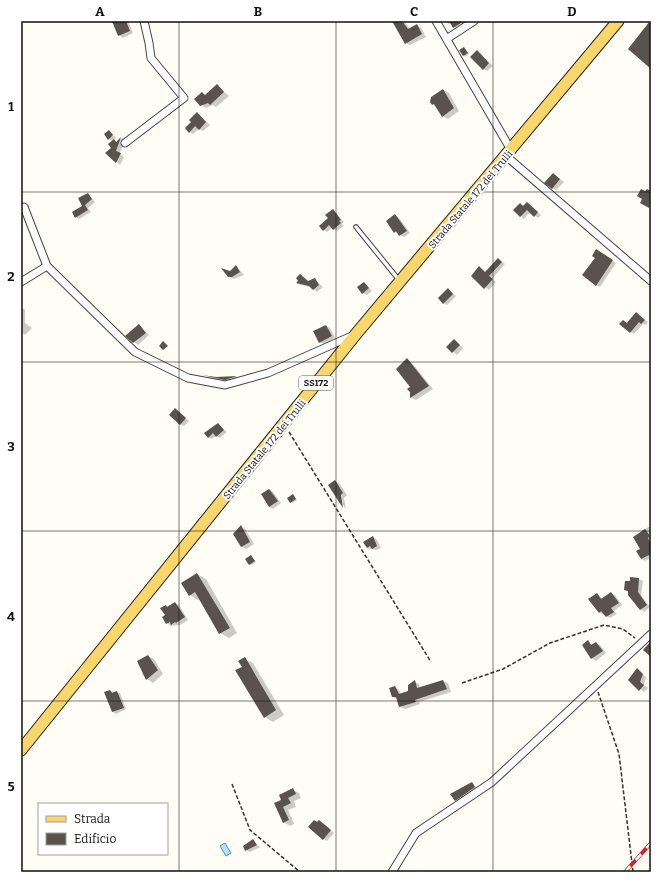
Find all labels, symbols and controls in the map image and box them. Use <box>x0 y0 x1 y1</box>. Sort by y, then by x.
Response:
text: A <box>95 4 105 19</box>
text: B <box>254 4 262 19</box>
text: C <box>410 4 418 19</box>
text: D <box>567 4 577 19</box>
text: 1 <box>8 99 14 114</box>
street label: Strada Statale 172 dei Trulli <box>426 148 515 251</box>
text: 2 <box>7 269 15 284</box>
road number: SS172 <box>299 376 333 390</box>
street label: Strada Statale 172 dei Trulli <box>221 398 309 502</box>
text: 3 <box>7 439 15 454</box>
text: 4 <box>7 609 15 624</box>
text: 5 <box>7 779 15 794</box>
legend <box>38 803 168 855</box>
text: Strada <box>74 812 111 826</box>
text: Edificio <box>74 832 116 846</box>

